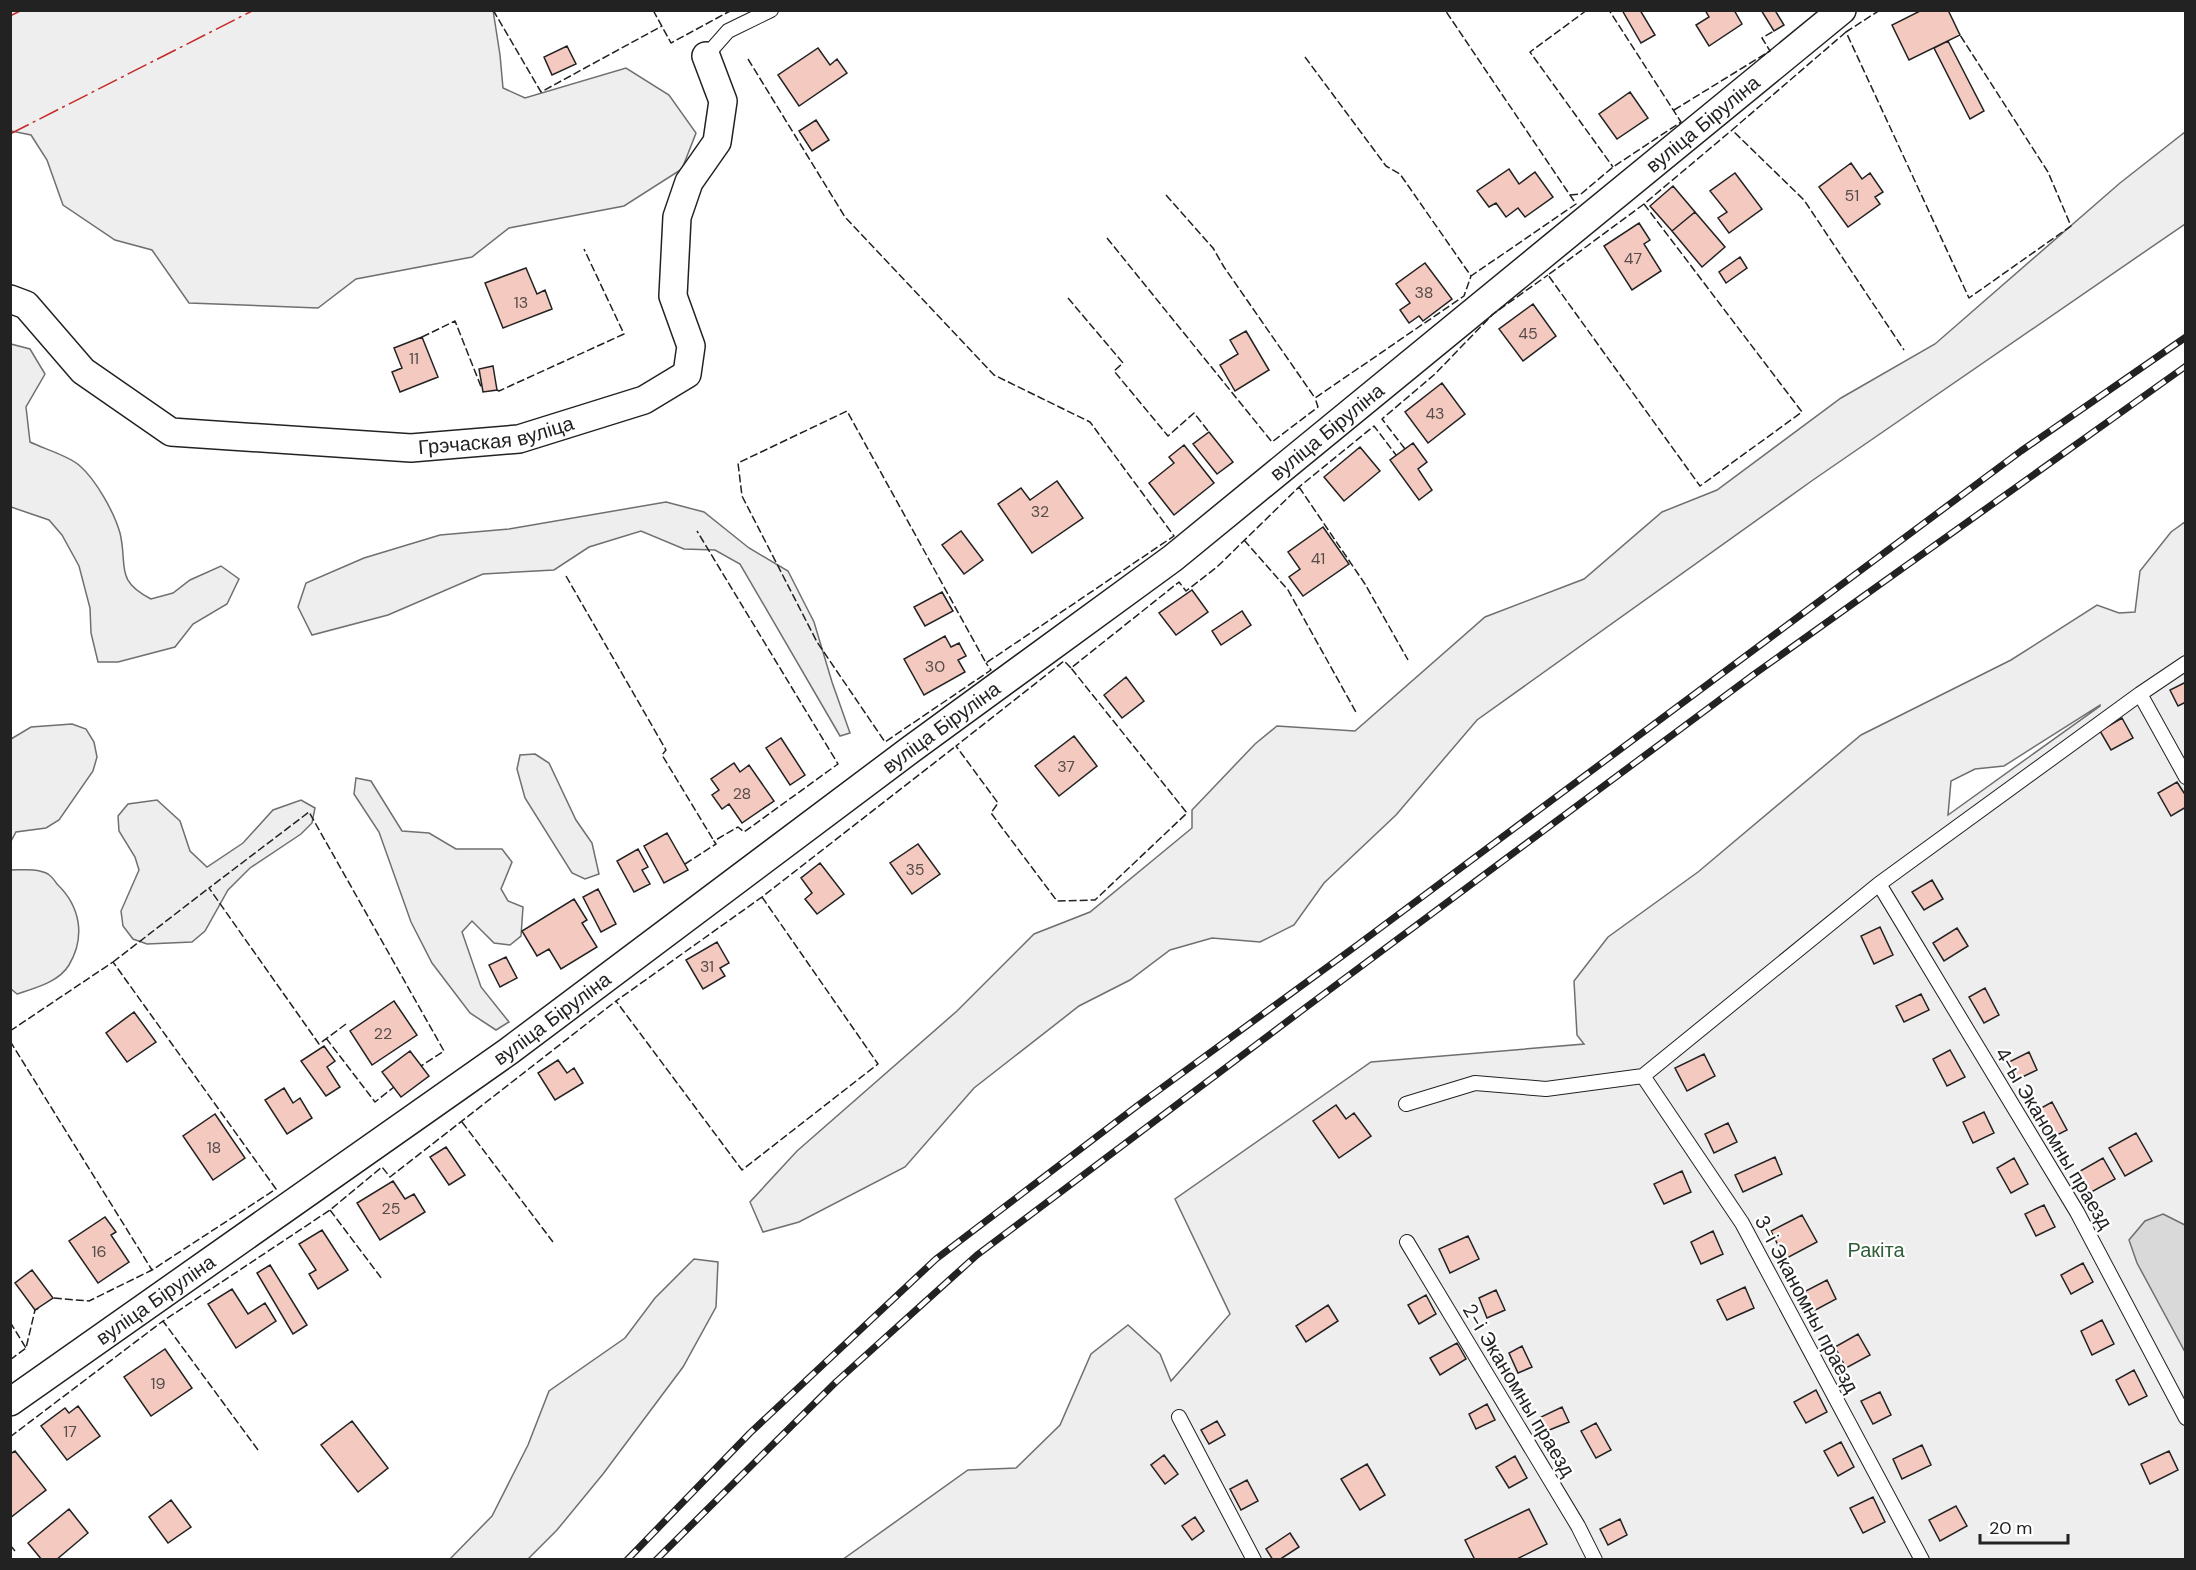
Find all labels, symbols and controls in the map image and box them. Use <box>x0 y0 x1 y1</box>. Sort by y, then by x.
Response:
street label: вуліца Біруліна <box>1640 69 1766 178</box>
house number: 51 <box>1845 185 1859 206</box>
house number: 47 <box>1624 248 1642 269</box>
house number: 38 <box>1414 282 1434 303</box>
house number: 13 <box>514 292 528 313</box>
house number: 45 <box>1518 323 1538 344</box>
house number: 11 <box>409 348 419 369</box>
street label: вуліца Біруліна <box>1264 377 1390 486</box>
house number: 43 <box>1425 403 1445 424</box>
street label: Грэчаская вуліца <box>417 409 578 460</box>
house number: 32 <box>1031 501 1049 522</box>
house number: 41 <box>1311 548 1325 569</box>
house number: 30 <box>925 656 945 677</box>
street label: вуліца Біруліна <box>877 675 1006 779</box>
house number: 37 <box>1057 756 1075 777</box>
house number: 28 <box>733 783 751 804</box>
house number: 35 <box>905 859 925 880</box>
house number: 31 <box>700 956 714 977</box>
street label: вуліца Біруліна <box>488 966 617 1071</box>
house number: 22 <box>374 1023 392 1044</box>
street label: 4-ы Эканомны праезд <box>1989 1042 2119 1234</box>
house number: 18 <box>207 1137 221 1158</box>
house number: 25 <box>382 1198 400 1219</box>
street label: 3-і Эканомны праезд <box>1749 1211 1865 1398</box>
park label: Ракіта <box>1847 1237 1905 1263</box>
house number: 16 <box>91 1241 107 1262</box>
street label: вуліца Біруліна <box>91 1248 221 1351</box>
street label: 2-і Эканомны праезд <box>1457 1299 1581 1482</box>
house number: 19 <box>150 1373 166 1394</box>
house number: 17 <box>63 1421 77 1442</box>
scale bar <box>1980 1507 2068 1545</box>
text: 20 m <box>1989 1516 2032 1540</box>

